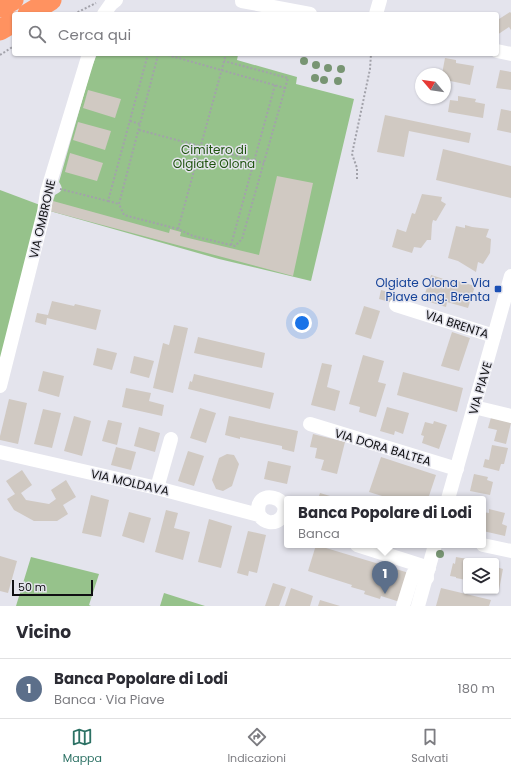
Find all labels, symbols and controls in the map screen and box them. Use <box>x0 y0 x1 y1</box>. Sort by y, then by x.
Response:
search box <box>12 12 499 56</box>
icon: search <box>26 23 48 45</box>
text: Cerca qui <box>58 24 131 45</box>
north arrow <box>415 68 451 104</box>
park label: Cimitero di Olgiate Olona <box>173 141 255 172</box>
street label: VIA OMBRONE <box>25 178 59 260</box>
place label: Olgiate Olona - Via Piave ang. Brenta <box>375 274 490 305</box>
marker: Olgiate Olona - Via Piave ang. Brenta <box>493 284 503 294</box>
street label: VIA BRENTA <box>423 306 491 342</box>
your location <box>292 313 312 333</box>
street label: VIA PIAVE <box>464 359 496 417</box>
street label: VIA DORA BALTEA <box>333 424 433 470</box>
street label: VIA MOLDAVA <box>89 465 171 499</box>
popup <box>284 496 486 548</box>
text: Banca Popolare di Lodi <box>298 502 472 523</box>
text: Banca <box>298 524 340 543</box>
map controls <box>463 558 499 594</box>
button: layers <box>463 558 499 594</box>
pin: 1 <box>372 561 398 594</box>
scale bar <box>12 578 93 597</box>
text: 50 m <box>18 579 46 595</box>
text: Vicino <box>16 620 71 644</box>
text: Banca Popolare di Lodi <box>54 668 228 689</box>
text: 1 <box>27 679 31 698</box>
text: 180 m <box>458 679 495 698</box>
text: Banca · Via Piave <box>54 690 165 709</box>
tab: Mappa <box>63 726 102 767</box>
tab: Indicazioni <box>227 726 286 767</box>
tab: Salvati <box>411 726 448 767</box>

